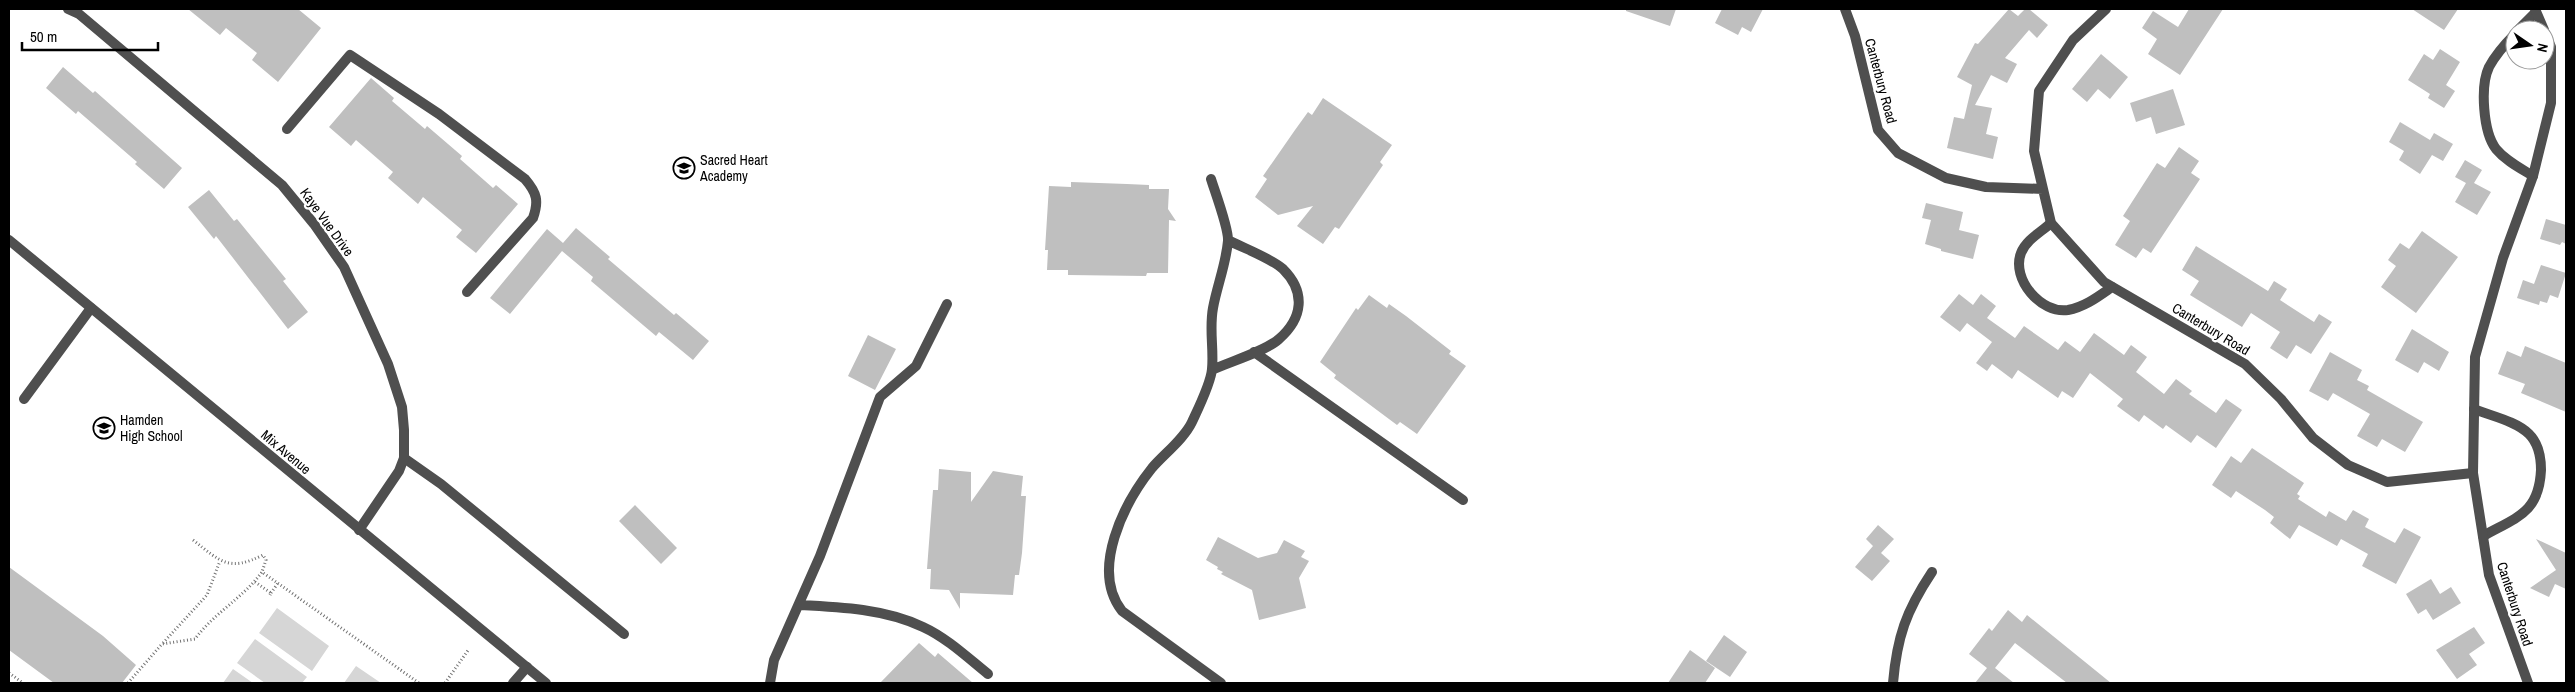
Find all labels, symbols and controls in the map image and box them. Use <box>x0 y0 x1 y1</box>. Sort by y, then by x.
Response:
scale bar <box>22 20 159 52</box>
north arrow <box>2505 20 2555 70</box>
text: 50 m <box>30 26 57 47</box>
street label: Canterbury Road <box>1861 36 1901 126</box>
text: N <box>2533 42 2552 54</box>
place label: Sacred Heart Academy <box>699 151 768 185</box>
school or university icon: Sacred Heart Academy <box>672 156 696 180</box>
street label: Kaye Vue Drive <box>296 184 358 260</box>
street label: Canterbury Road <box>2169 299 2253 359</box>
place label: Hamden High School <box>120 411 183 445</box>
school or university icon: Hamden High School <box>92 416 116 440</box>
street label: Mix Avenue <box>257 426 315 478</box>
street label: Canterbury Road <box>2493 560 2537 648</box>

